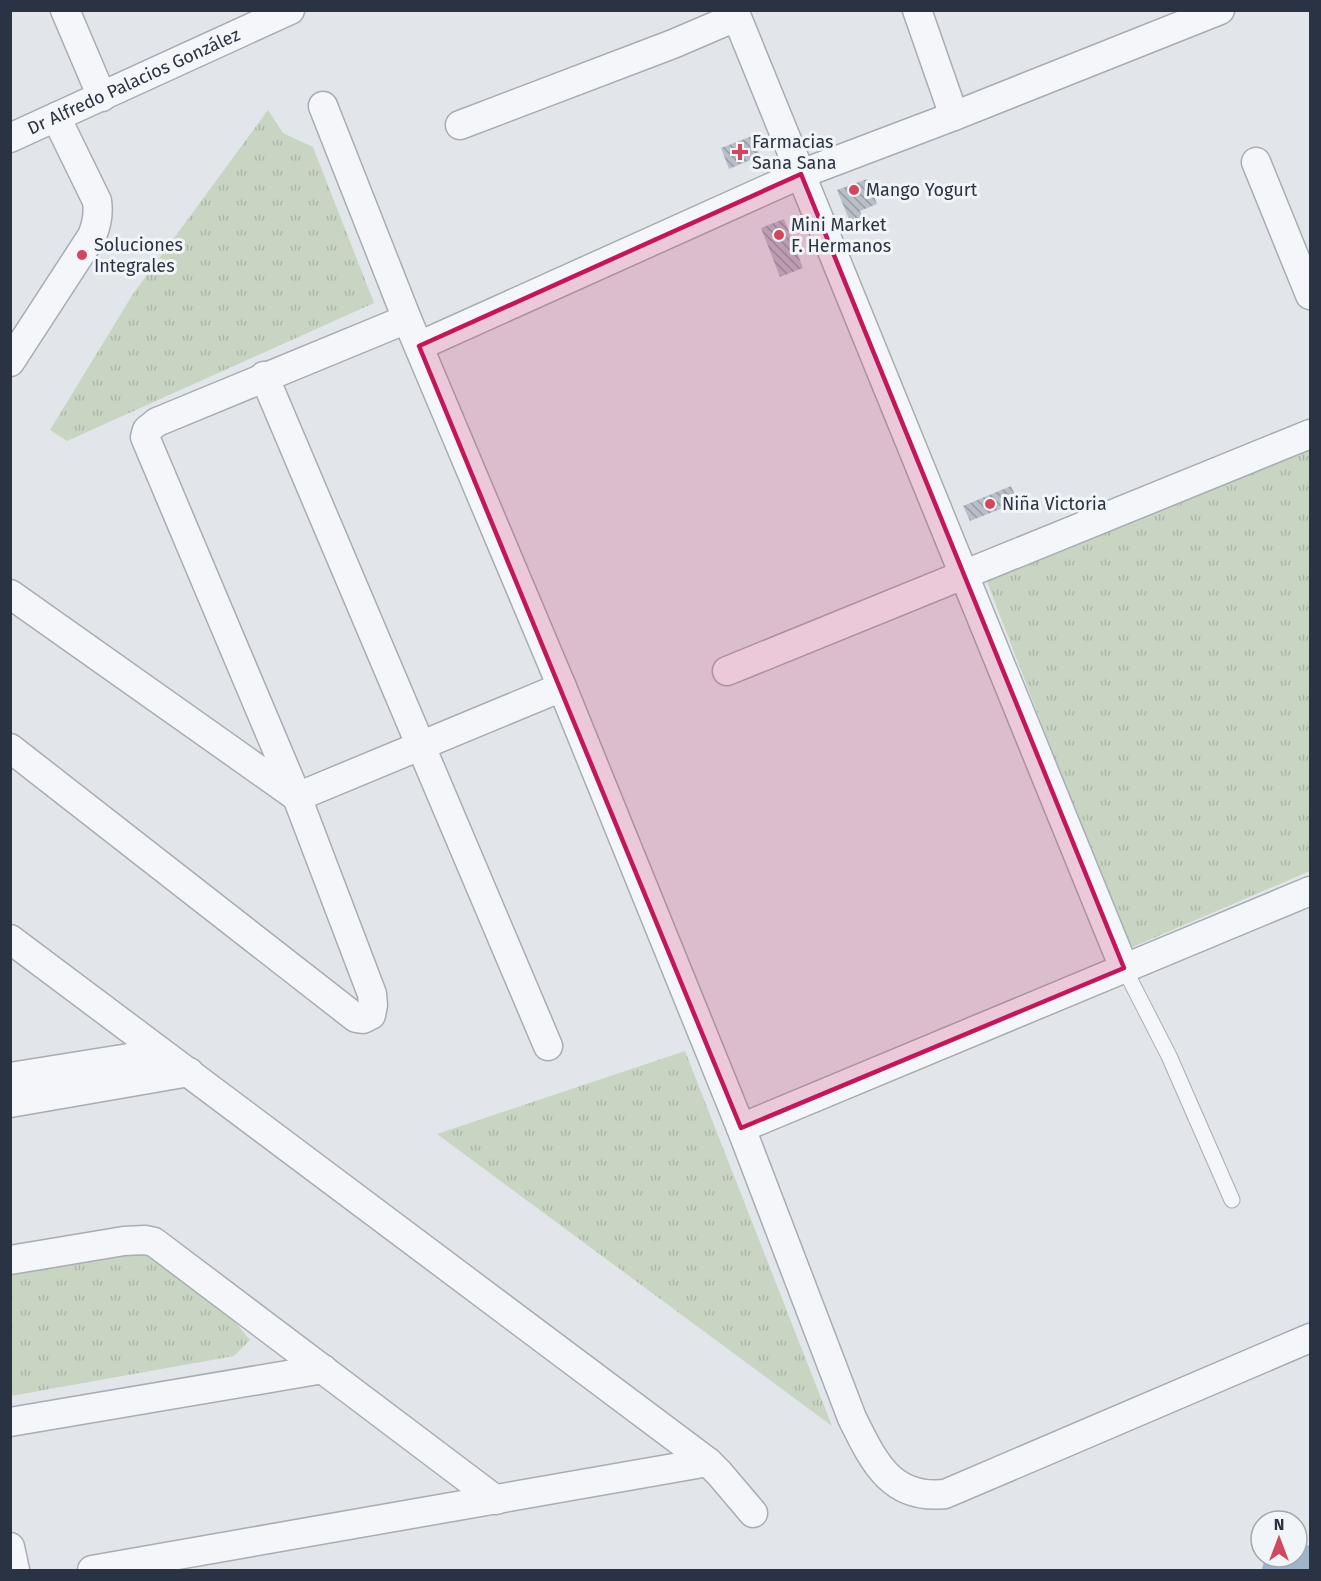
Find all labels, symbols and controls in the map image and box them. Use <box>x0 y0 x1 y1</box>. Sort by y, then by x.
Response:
street label: Dr Alfredo Palacios González <box>24 23 243 140</box>
place label: Farmacias Sana Sana <box>752 131 837 174</box>
marker: Farmacias Sana Sana <box>733 145 747 159</box>
place label: Mango Yogurt <box>866 179 978 201</box>
marker: Mango Yogurt <box>847 183 861 197</box>
place label: Mini Market F. Hermanos <box>791 214 891 257</box>
marker: Mini Market F. Hermanos <box>772 228 786 242</box>
place label: Soluciones Integrales <box>94 234 183 277</box>
marker: Soluciones Integrales <box>75 248 89 262</box>
place label: Niña Victoria <box>1002 493 1107 515</box>
marker: Niña Victoria <box>983 497 997 511</box>
north arrow <box>1249 1509 1309 1569</box>
text: N <box>1274 1515 1284 1534</box>

